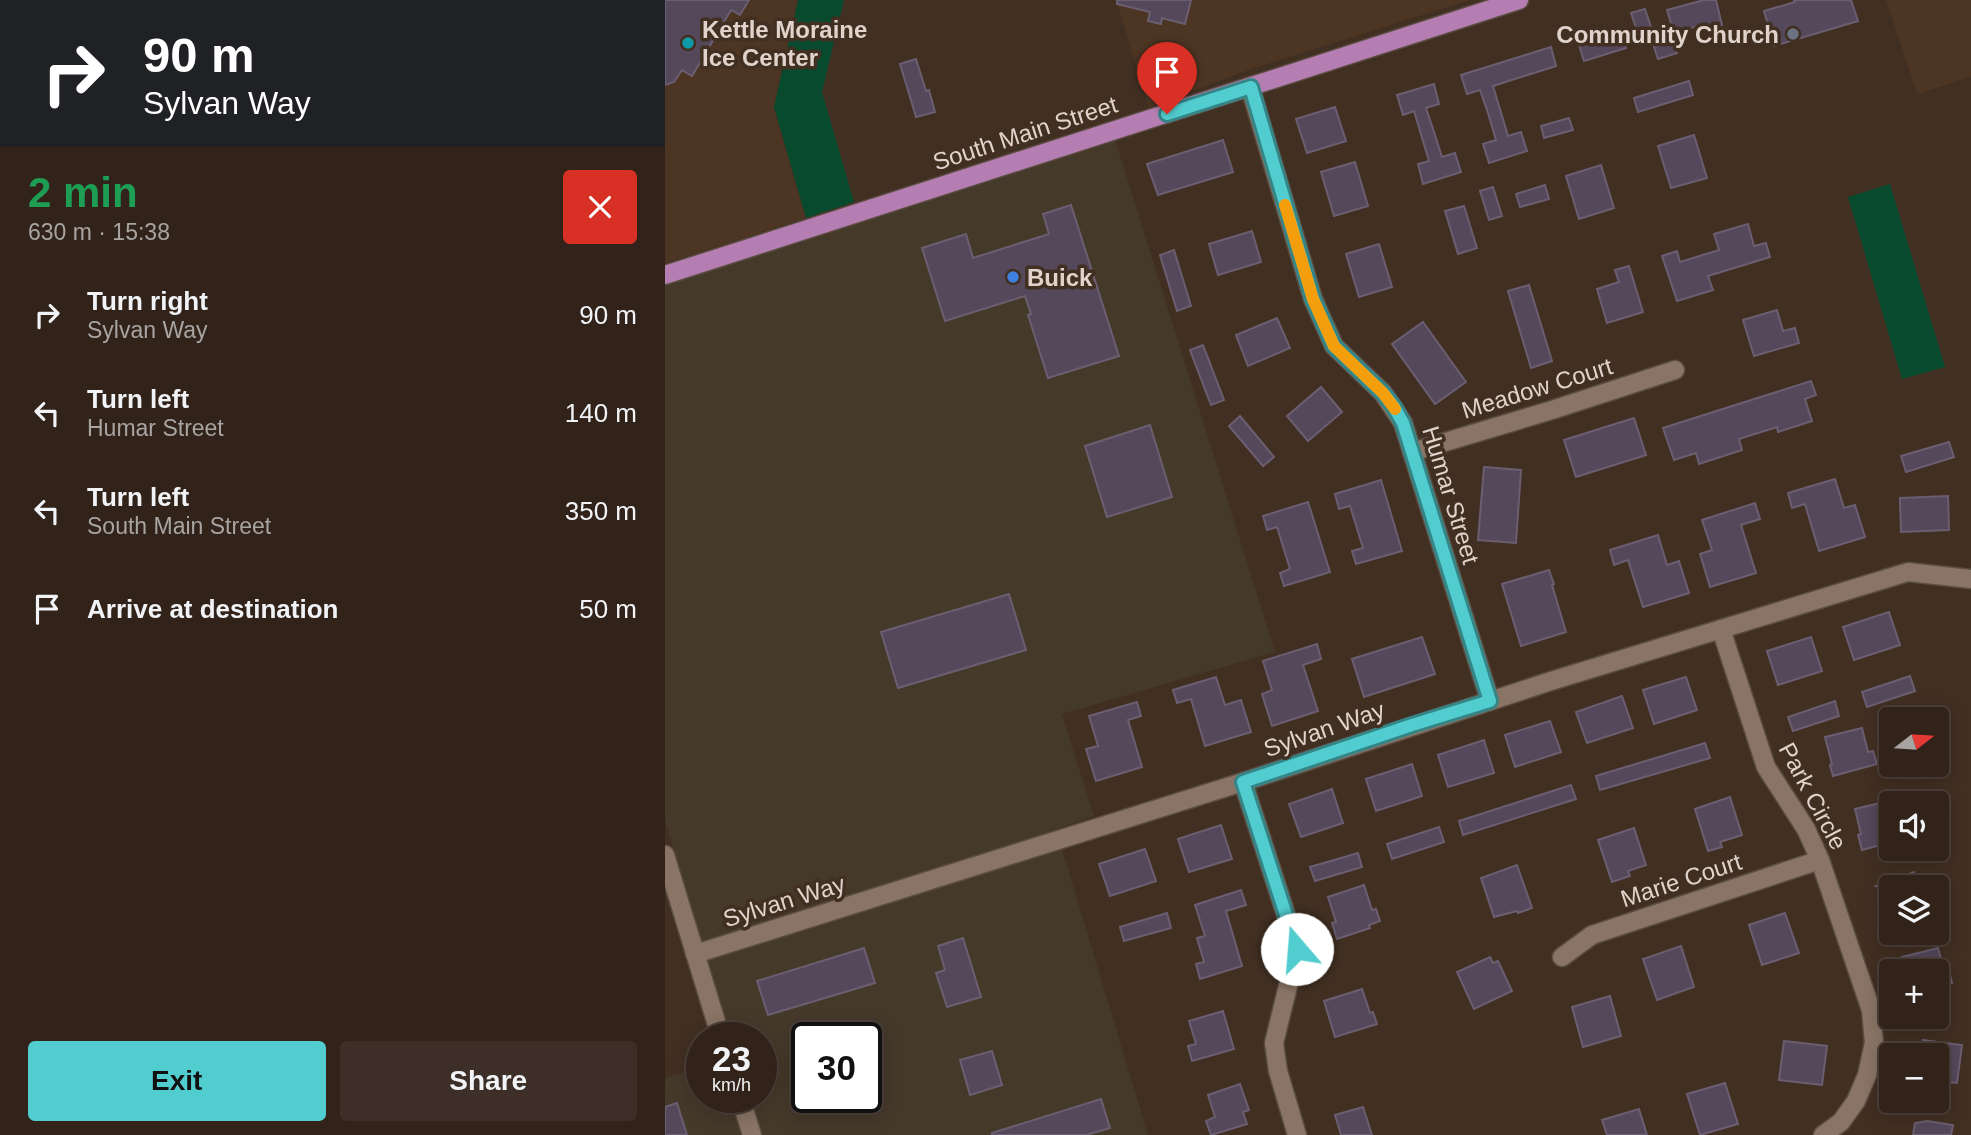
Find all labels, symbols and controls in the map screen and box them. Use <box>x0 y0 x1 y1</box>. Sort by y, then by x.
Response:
place label: Kettle Moraine Ice Center <box>702 16 867 71</box>
place label: Community Church <box>1556 21 1779 48</box>
marker: Community Church <box>1785 26 1801 42</box>
icon: right <box>28 28 119 119</box>
text: 90 m <box>143 28 255 82</box>
marker: Kettle Moraine Ice Center <box>680 35 696 51</box>
pin <box>1137 42 1197 114</box>
icon: arrive <box>1148 53 1186 91</box>
text: Sylvan Way <box>143 85 311 121</box>
street label: South Main Street <box>929 90 1121 176</box>
text: 2 min <box>28 169 138 216</box>
button: close <box>563 170 637 244</box>
text: 630 m · 15:38 <box>28 219 170 245</box>
place label: Buick <box>1027 264 1093 291</box>
marker: Buick <box>1005 269 1021 285</box>
text: Turn right <box>87 286 208 316</box>
icon: right <box>28 296 66 334</box>
text: 90 m <box>579 300 637 330</box>
text: Sylvan Way <box>87 317 208 343</box>
street label: Meadow Court <box>1458 352 1616 424</box>
text: Turn left <box>87 384 189 414</box>
icon: left <box>28 394 66 432</box>
text: 140 m <box>565 398 637 428</box>
text: Humar Street <box>87 415 224 441</box>
street label: Humar Street <box>1417 423 1485 567</box>
text: Turn left <box>87 482 189 512</box>
icon: left <box>28 492 66 530</box>
text: 350 m <box>565 496 637 526</box>
text: South Main Street <box>87 513 271 539</box>
icon: arrive <box>28 590 66 628</box>
text: Arrive at destination <box>87 594 338 624</box>
text: 50 m <box>579 594 637 624</box>
street label: Sylvan Way <box>1260 696 1388 762</box>
north arrow <box>1879 707 1949 777</box>
map controls <box>1879 707 1949 1113</box>
street label: Park Circle <box>1774 738 1852 854</box>
button: sound <box>1879 791 1949 861</box>
street label: Marie Court <box>1617 848 1745 912</box>
street label: Sylvan Way <box>720 870 848 932</box>
button: layers <box>1879 875 1949 945</box>
position arrow <box>1260 912 1334 986</box>
button: + <box>1879 959 1949 1029</box>
speed limit sign: 30 <box>791 1022 882 1113</box>
text: 23 <box>712 1039 751 1078</box>
button: Exit <box>28 1041 326 1121</box>
button: Share <box>340 1041 637 1121</box>
button: − <box>1879 1043 1949 1113</box>
text: km/h <box>712 1075 751 1095</box>

